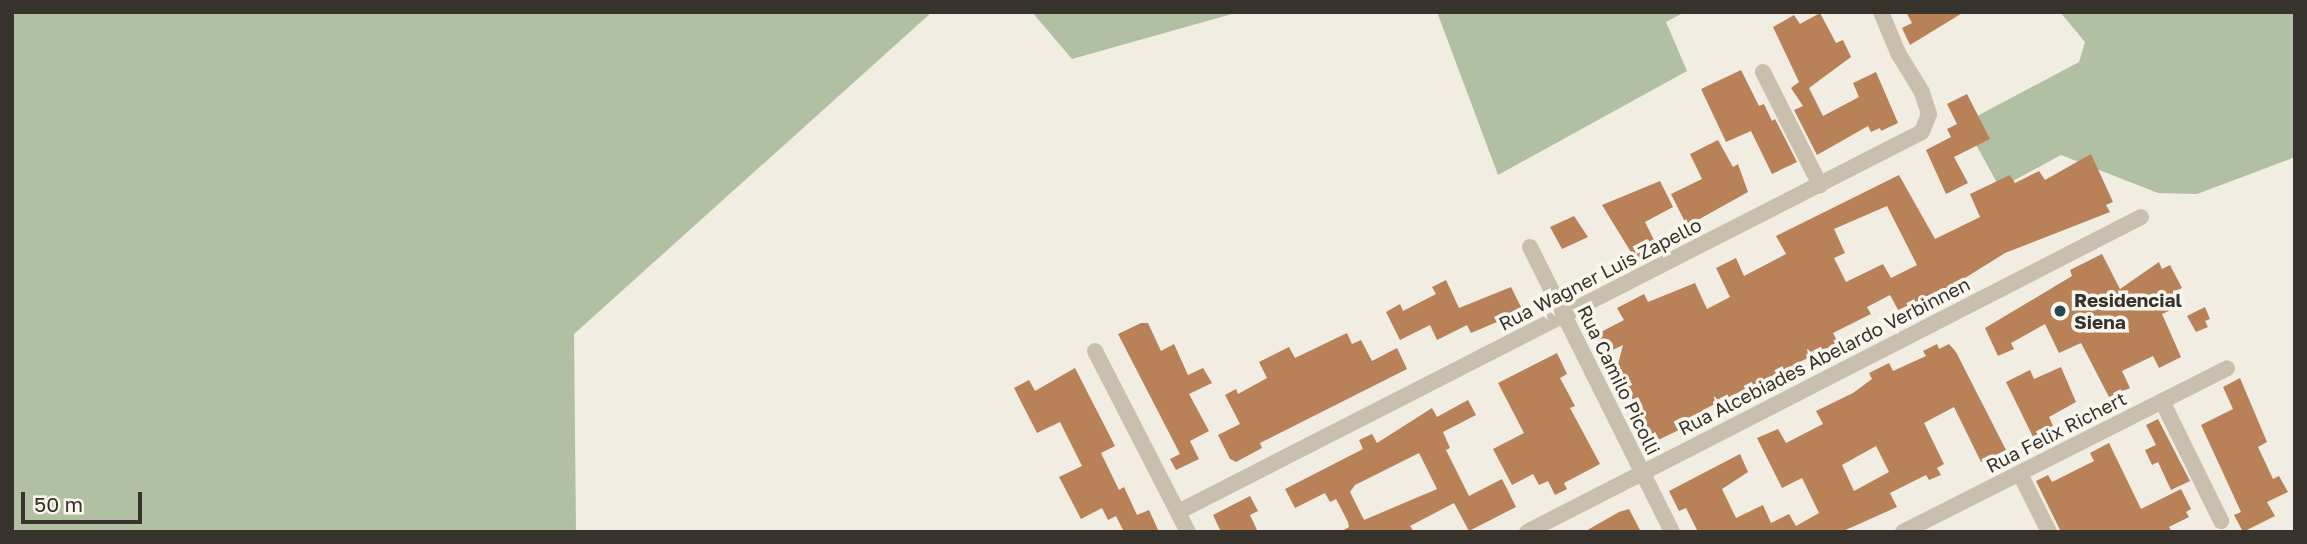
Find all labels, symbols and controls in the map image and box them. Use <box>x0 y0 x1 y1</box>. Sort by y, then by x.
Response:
street label: Rua Wagner Luis Zapello <box>1495 213 1705 335</box>
street label: Rua Alcebiades Abelardo Verbinnen <box>1674 272 1974 440</box>
place label: Residencial Siena <box>2074 289 2182 333</box>
street label: Rua Camilo Picolli <box>1573 301 1665 459</box>
marker: Residencial Siena <box>2052 303 2068 319</box>
street label: Rua Felix Richert <box>1982 387 2130 477</box>
scale bar <box>24 477 145 522</box>
text: 50 m <box>34 491 83 517</box>

